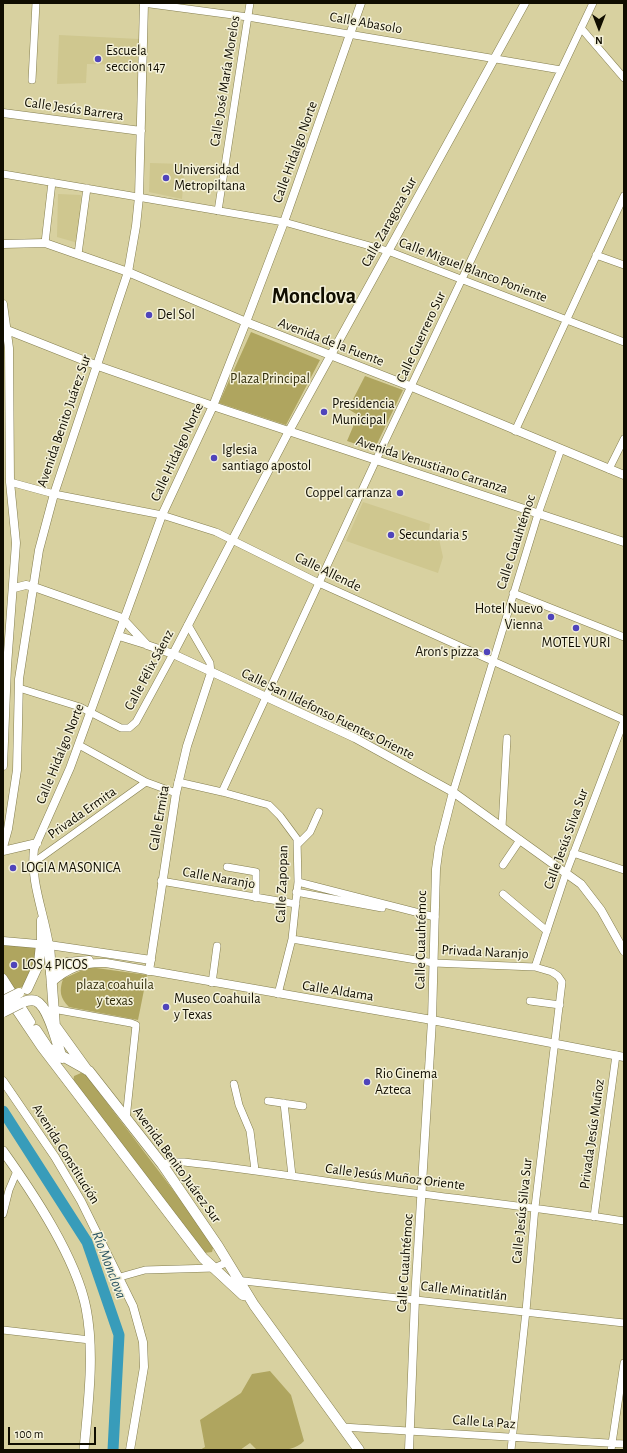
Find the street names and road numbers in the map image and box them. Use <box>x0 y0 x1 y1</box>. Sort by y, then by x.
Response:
street label: Calle Abasolo <box>328 8 404 38</box>
street label: Calle José María Morelos <box>206 14 244 148</box>
street label: Calle Jesús Barrera <box>23 94 125 124</box>
street label: Calle Hidalgo Norte <box>269 99 321 205</box>
street label: Calle Zaragoza Sur <box>357 174 421 270</box>
street label: Calle Miguel Blanco Poniente <box>396 234 550 306</box>
street label: Calle Guerrero Sur <box>393 289 449 385</box>
street label: Avenida de la Fuente <box>276 314 386 370</box>
street label: Avenida Benito Juárez Sur <box>33 352 95 490</box>
street label: Calle Hidalgo Norte <box>147 400 207 504</box>
street label: Avenida Venustiano Carranza <box>354 432 510 498</box>
street label: Calle Cuauhtémoc <box>493 492 539 592</box>
street label: Calle Allende <box>292 549 364 595</box>
street label: Calle Félix Sáenz <box>121 627 177 713</box>
street label: Calle San Ildefonso Fuentes Oriente <box>239 665 417 763</box>
street label: Calle Hidalgo Norte <box>32 701 88 807</box>
street label: Privada Ermita <box>44 783 120 843</box>
street label: Calle Ermita <box>145 784 173 852</box>
street label: Calle Jesús Silva Sur <box>540 786 592 892</box>
street label: Calle Zapopan <box>272 845 292 923</box>
street label: Calle Naranjo <box>181 863 257 893</box>
street label: Calle Cuauhtémoc <box>412 890 430 990</box>
street label: Privada Naranjo <box>441 941 529 963</box>
street label: Calle Aldama <box>301 977 375 1005</box>
street label: Privada Jesús Muñoz <box>576 1078 608 1190</box>
street label: Avenida Constitución <box>28 1101 104 1207</box>
street label: Avenida Benito Juárez Sur <box>129 1104 225 1226</box>
street label: Calle Jesús Silva Sur <box>508 1158 536 1264</box>
street label: Calle Jesús Muñoz Oriente <box>324 1160 466 1194</box>
street label: Calle Cuauhtémoc <box>393 1213 417 1313</box>
street label: Calle Minatitlán <box>420 1277 508 1305</box>
street label: Calle La Paz <box>452 1411 516 1433</box>

